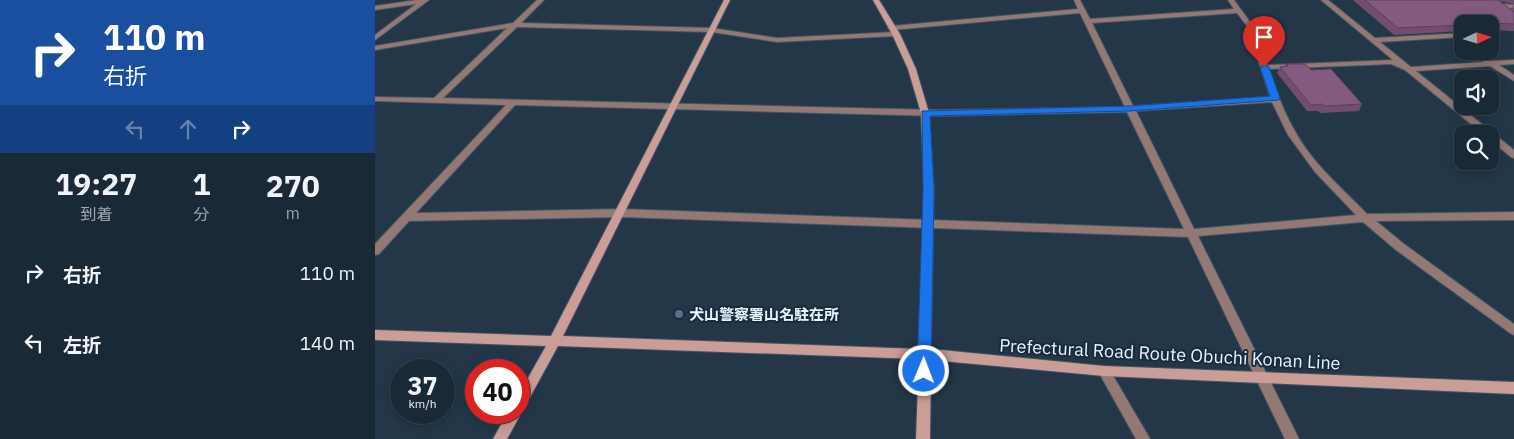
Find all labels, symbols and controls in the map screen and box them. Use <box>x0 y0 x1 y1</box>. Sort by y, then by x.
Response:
text: 110 m <box>103 14 206 60</box>
north arrow <box>1454 15 1499 60</box>
map controls <box>1454 15 1499 170</box>
pin <box>1243 16 1285 67</box>
icon: right <box>20 20 85 85</box>
icon: arrive <box>1250 23 1278 51</box>
text: 右折 <box>103 61 147 90</box>
button: sound <box>1454 70 1499 115</box>
icon: left <box>121 115 149 143</box>
icon: ahead <box>174 115 202 143</box>
icon: right <box>227 115 255 143</box>
button: search <box>1454 125 1499 170</box>
text: 19:27 <box>55 164 137 203</box>
text: 1 <box>192 164 210 203</box>
text: 270 <box>266 166 320 205</box>
text: m <box>286 203 300 223</box>
text: 到着 <box>80 204 112 224</box>
text: 分 <box>193 204 209 224</box>
icon: right <box>20 259 48 287</box>
text: 110 m <box>300 261 355 285</box>
text: 右折 <box>63 263 101 287</box>
place label: 犬山警察署山名駐在所 <box>689 305 839 324</box>
marker: 犬山警察署山名駐在所 <box>673 308 685 320</box>
icon: left <box>20 329 48 357</box>
text: 140 m <box>300 331 355 355</box>
text: 左折 <box>63 333 101 357</box>
street label: Prefectural Road Route Obuchi Konan Line <box>999 334 1341 374</box>
position arrow <box>897 344 949 396</box>
speed limit sign: 40 <box>465 359 530 424</box>
text: 37 <box>407 369 438 402</box>
text: km/h <box>408 396 437 411</box>

